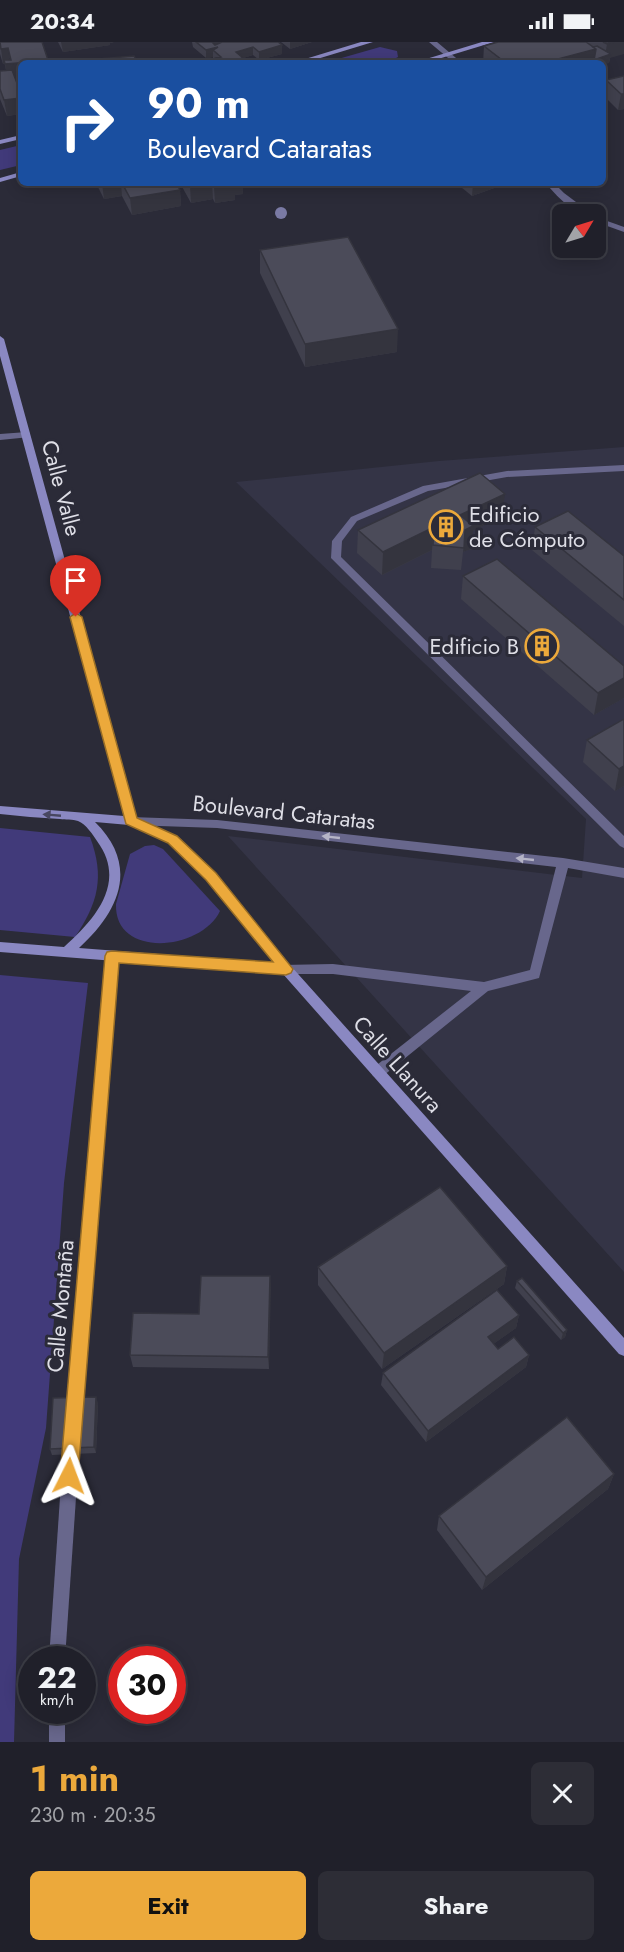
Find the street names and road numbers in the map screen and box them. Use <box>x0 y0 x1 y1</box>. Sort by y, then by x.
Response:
street label: Calle Valle <box>34 436 90 540</box>
street label: Boulevard Cataratas <box>191 787 377 838</box>
street label: Calle Llanura <box>346 1009 450 1119</box>
street label: Calle Montaña <box>38 1238 82 1374</box>

